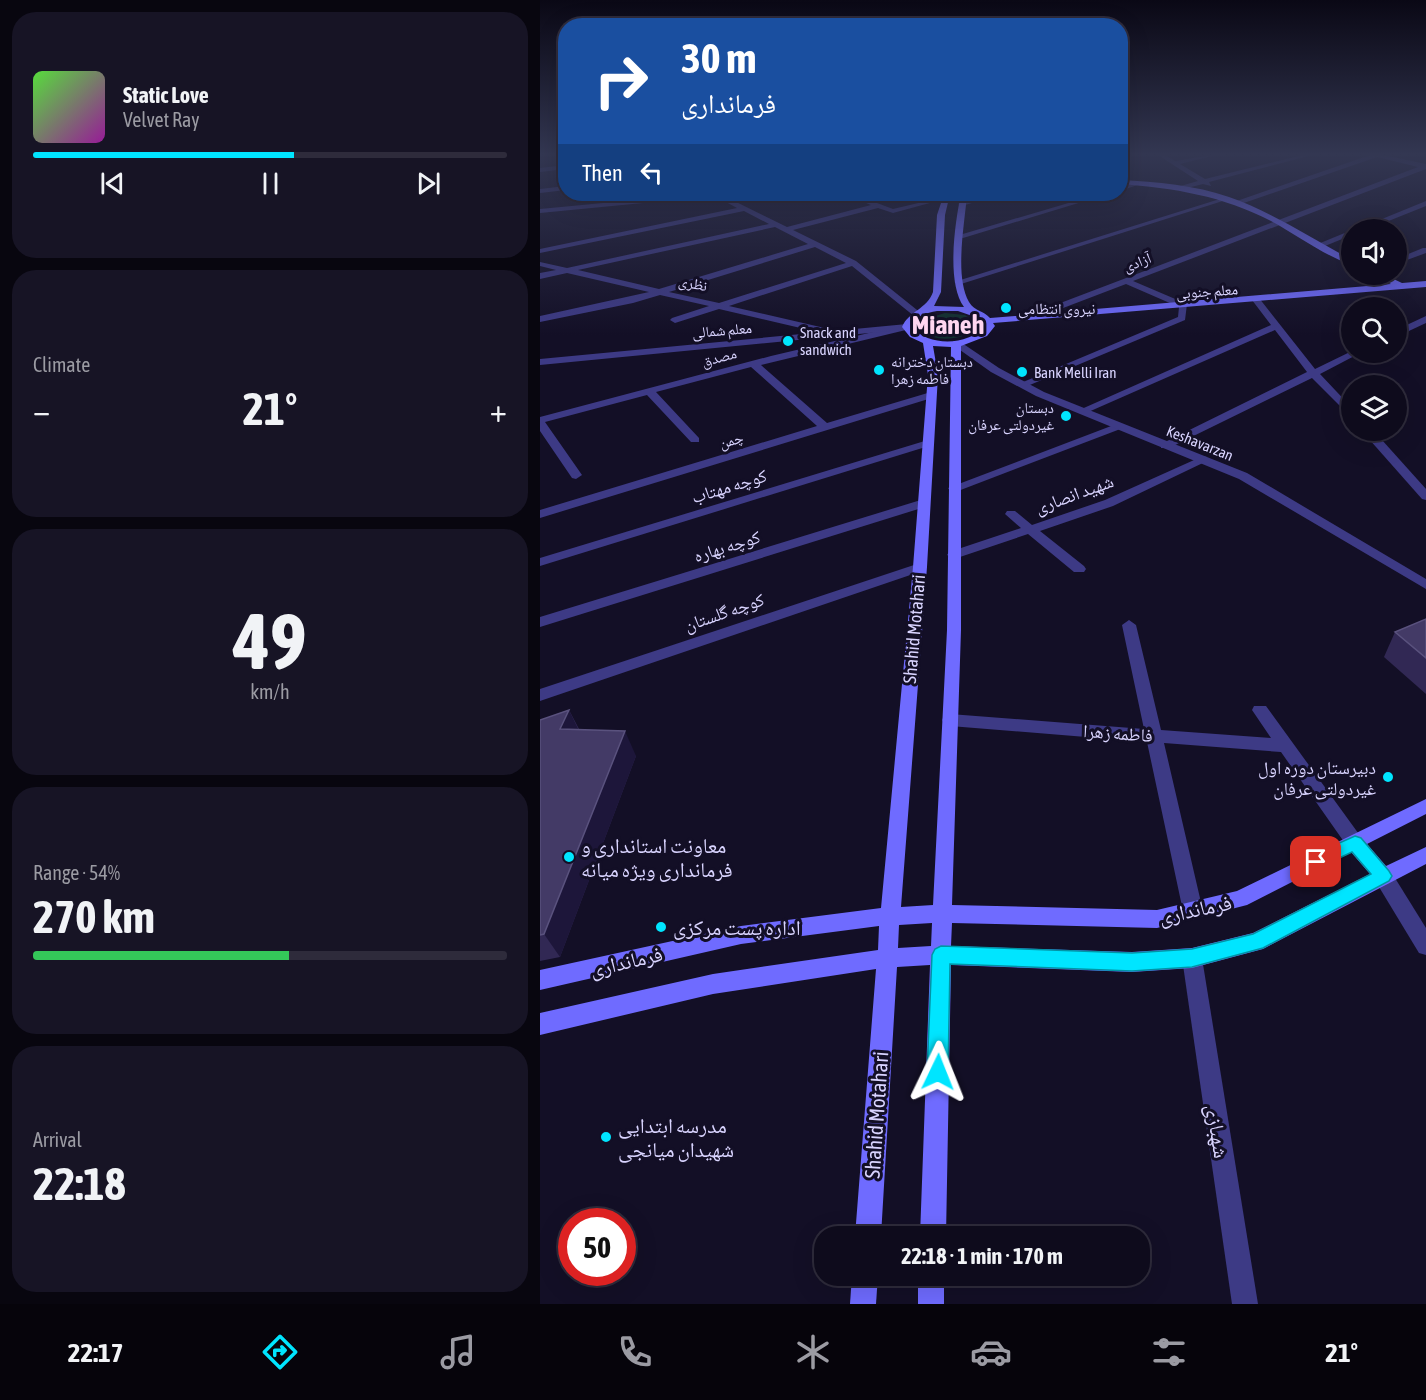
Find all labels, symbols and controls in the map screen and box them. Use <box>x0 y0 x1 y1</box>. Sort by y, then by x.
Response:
text: 30 m <box>681 34 756 82</box>
icon: right <box>582 42 660 120</box>
text: Static Love <box>123 82 209 108</box>
text: فرمانداری <box>681 88 776 119</box>
text: Velvet Ray <box>123 108 200 131</box>
icon: left <box>635 156 668 189</box>
text: Then <box>582 160 623 186</box>
icon: previous <box>96 167 129 200</box>
icon: pause <box>254 167 287 200</box>
icon: next <box>412 167 445 200</box>
map controls <box>1341 219 1407 441</box>
button: sound <box>1341 219 1407 285</box>
street label: آزادی <box>1121 249 1155 277</box>
street label: نظری <box>677 272 709 296</box>
street label: معلم جنوبی <box>1175 280 1239 304</box>
button: search <box>1341 297 1407 363</box>
place label: نیروی انتظامی <box>1018 300 1095 319</box>
marker: نیروی انتظامی <box>999 301 1013 315</box>
district label: Mianeh <box>912 310 984 340</box>
street label: معلم شمالی <box>691 319 753 343</box>
place label: Snack and sandwich <box>800 324 856 358</box>
marker: Snack and sandwich <box>781 334 795 348</box>
street label: مصدق <box>700 344 739 372</box>
text: Climate <box>33 353 90 376</box>
place label: دبستان دخترانه فاطمه زهرا <box>891 353 973 388</box>
marker: دبستان دخترانه فاطمه زهرا <box>872 363 886 377</box>
place label: Bank Melli Iran <box>1034 364 1117 381</box>
marker: Bank Melli Iran <box>1015 365 1029 379</box>
button: layers <box>1341 375 1407 441</box>
text: 21° <box>243 383 297 435</box>
text: − <box>33 391 50 429</box>
text: + <box>490 391 507 429</box>
place label: دبستان غیردولتی عرفان <box>968 399 1054 435</box>
marker: دبستان غیردولتی عرفان <box>1059 409 1073 423</box>
street label: Keshavarzan <box>1164 422 1236 464</box>
street label: چمن <box>717 428 746 454</box>
street label: کوچه مهتاب <box>689 464 770 508</box>
street label: شهید انصاری <box>1032 470 1116 519</box>
street label: کوچه بهاره <box>691 526 764 567</box>
street label: Shahid Motahari <box>899 574 929 684</box>
street label: کوچه گلستان <box>681 588 768 636</box>
text: 49 <box>233 596 307 686</box>
text: km/h <box>250 680 290 703</box>
street label: فاطمه زهرا <box>1083 720 1153 746</box>
place label: دبیرستان دوره اول غیردولتی عرفان <box>1258 757 1376 800</box>
marker: دبیرستان دوره اول غیردولتی عرفان <box>1381 770 1395 784</box>
place label: معاونت استانداری و فرمانداری ویژه میانه <box>581 833 733 882</box>
pin <box>1290 836 1341 887</box>
icon: arrive <box>1299 845 1332 878</box>
marker: معاونت استانداری و فرمانداری ویژه میانه <box>562 850 576 864</box>
text: Range · 54% <box>33 861 120 884</box>
street label: فرمانداری <box>1156 890 1234 929</box>
text: 270 km <box>33 891 155 943</box>
place label: اداره پست مرکزی <box>673 915 801 940</box>
marker: اداره پست مرکزی <box>654 920 668 934</box>
street label: فرمانداری <box>587 941 665 982</box>
position arrow <box>906 1040 970 1104</box>
street label: Shahid Motahari <box>860 1051 892 1179</box>
street label: شهبازی <box>1201 1102 1234 1160</box>
place label: مدرسه ابتدایی شهیدان میانجی <box>618 1113 734 1163</box>
text: Arrival <box>33 1128 82 1151</box>
marker: مدرسه ابتدایی شهیدان میانجی <box>599 1130 613 1144</box>
text: 22:18 <box>33 1158 126 1210</box>
speed limit sign: 50 <box>558 1208 636 1286</box>
text: 22:18 · 1 min · 170 m <box>901 1243 1063 1269</box>
icon: directions <box>259 1331 301 1373</box>
icon: music <box>437 1331 479 1373</box>
icon: phone <box>614 1331 656 1373</box>
icon: climate <box>792 1331 834 1373</box>
icon: car <box>970 1331 1012 1373</box>
icon: filters <box>1148 1331 1190 1373</box>
text: 22:17 <box>68 1337 123 1368</box>
text: 21° <box>1325 1337 1358 1368</box>

